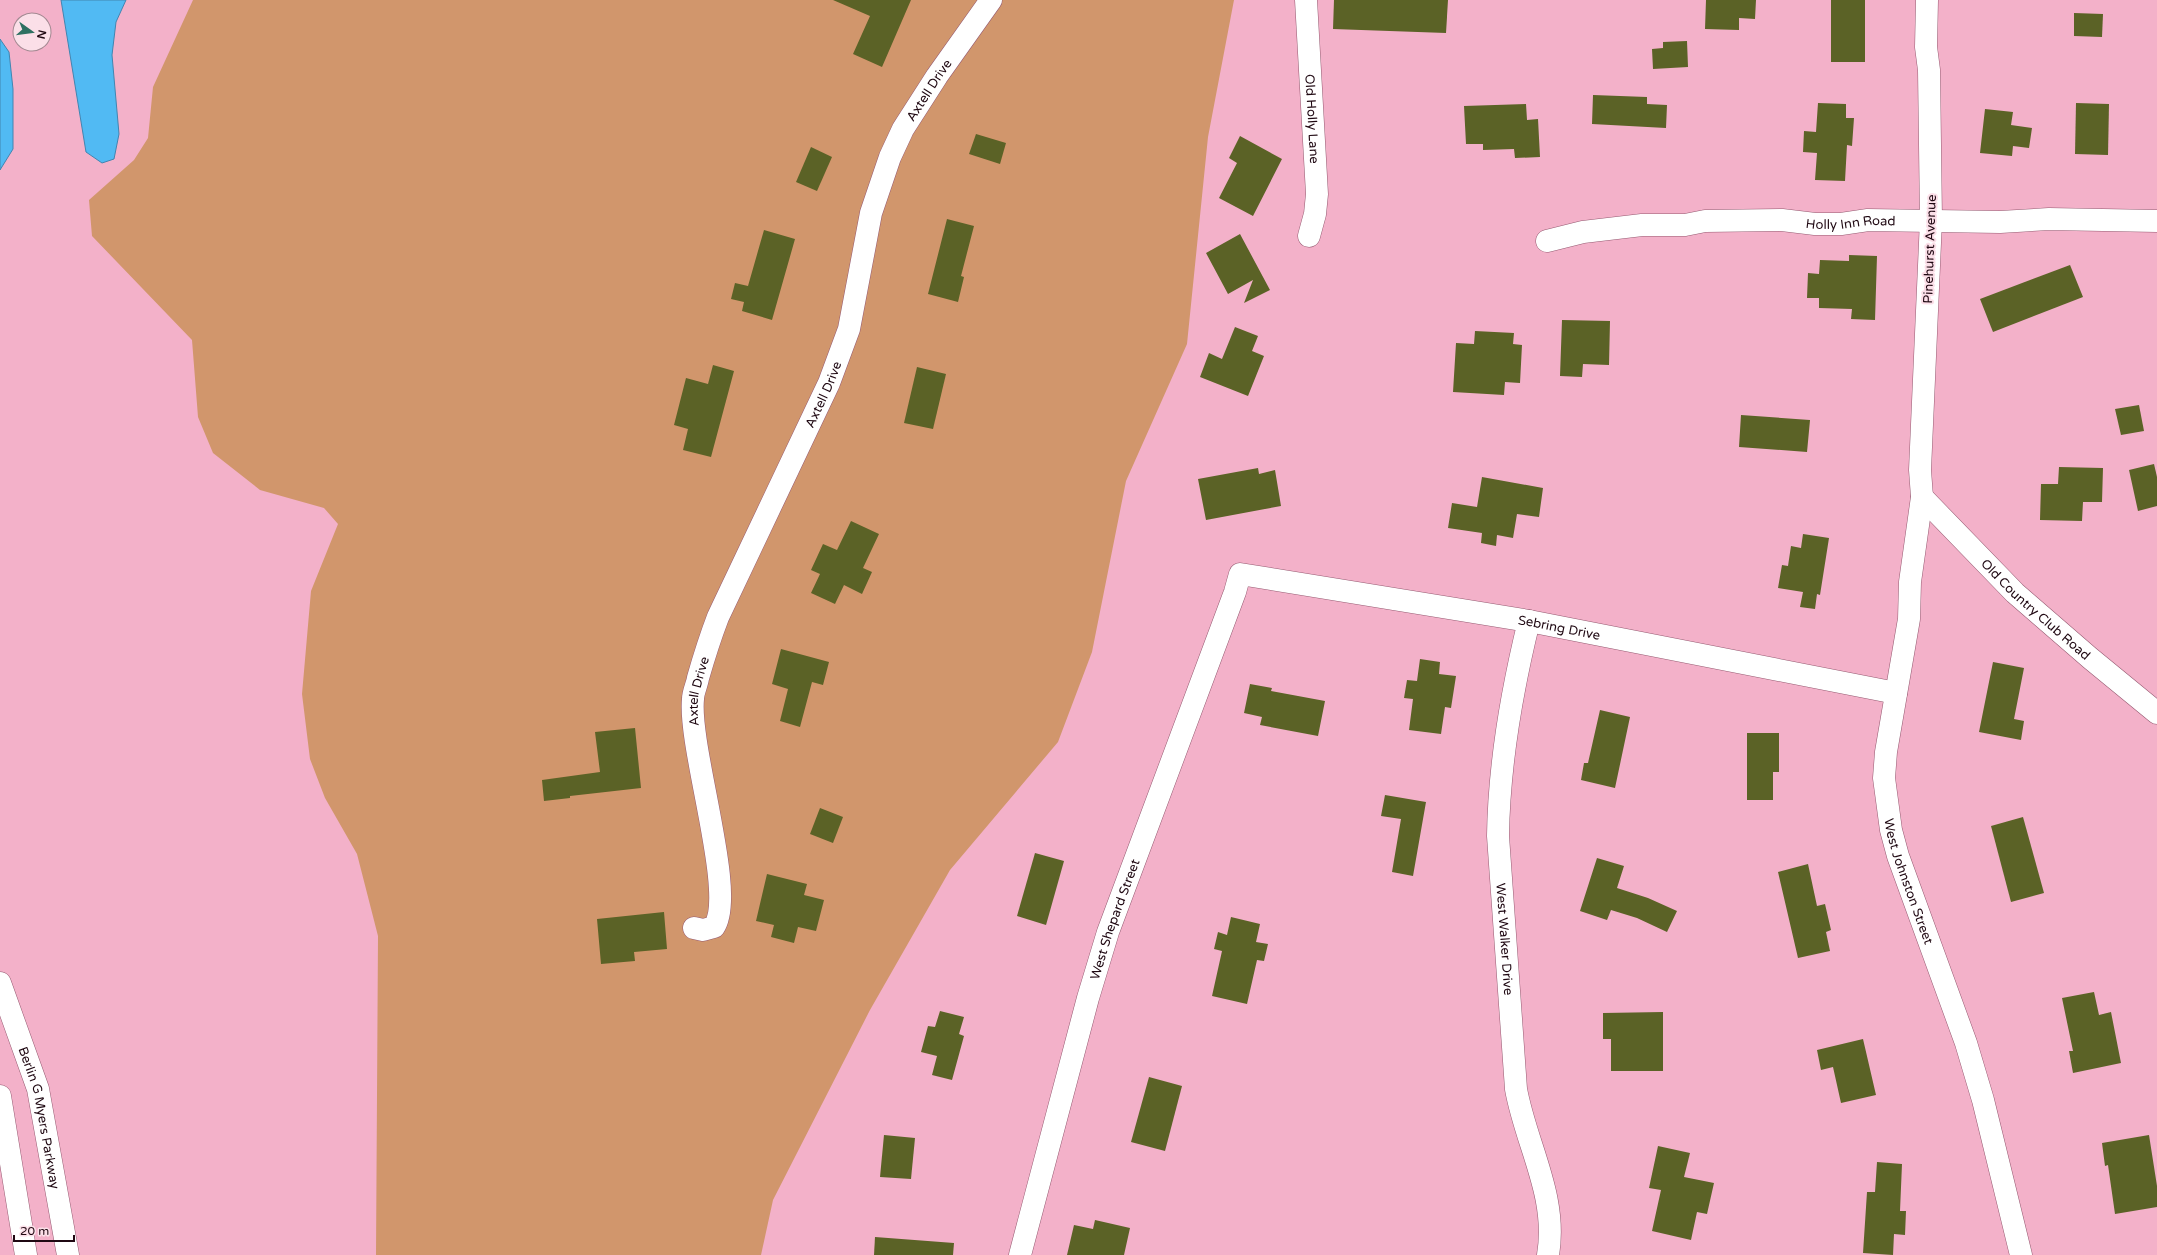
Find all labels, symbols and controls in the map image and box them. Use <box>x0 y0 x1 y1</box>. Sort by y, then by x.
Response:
north arrow <box>12 12 52 52</box>
text: N <box>34 28 49 40</box>
street label: Axtell Drive <box>903 56 955 124</box>
street label: Old Holly Lane <box>1301 74 1322 164</box>
street label: Pinehurst Avenue <box>1920 194 1940 304</box>
street label: Holly Inn Road <box>1805 212 1896 233</box>
street label: Axtell Drive <box>802 359 845 430</box>
street label: Old Country Club Road <box>1977 556 2093 664</box>
street label: Sebring Drive <box>1517 612 1601 644</box>
street label: Axtell Drive <box>686 655 713 727</box>
street label: West Johnston Street <box>1881 817 1936 947</box>
street label: West Shepard Street <box>1087 857 1144 982</box>
street label: West Walker Drive <box>1492 883 1516 996</box>
street label: Berlin G Myers Parkway <box>14 1045 63 1190</box>
scale bar <box>14 1217 74 1243</box>
text: 20 m <box>20 1224 49 1238</box>

